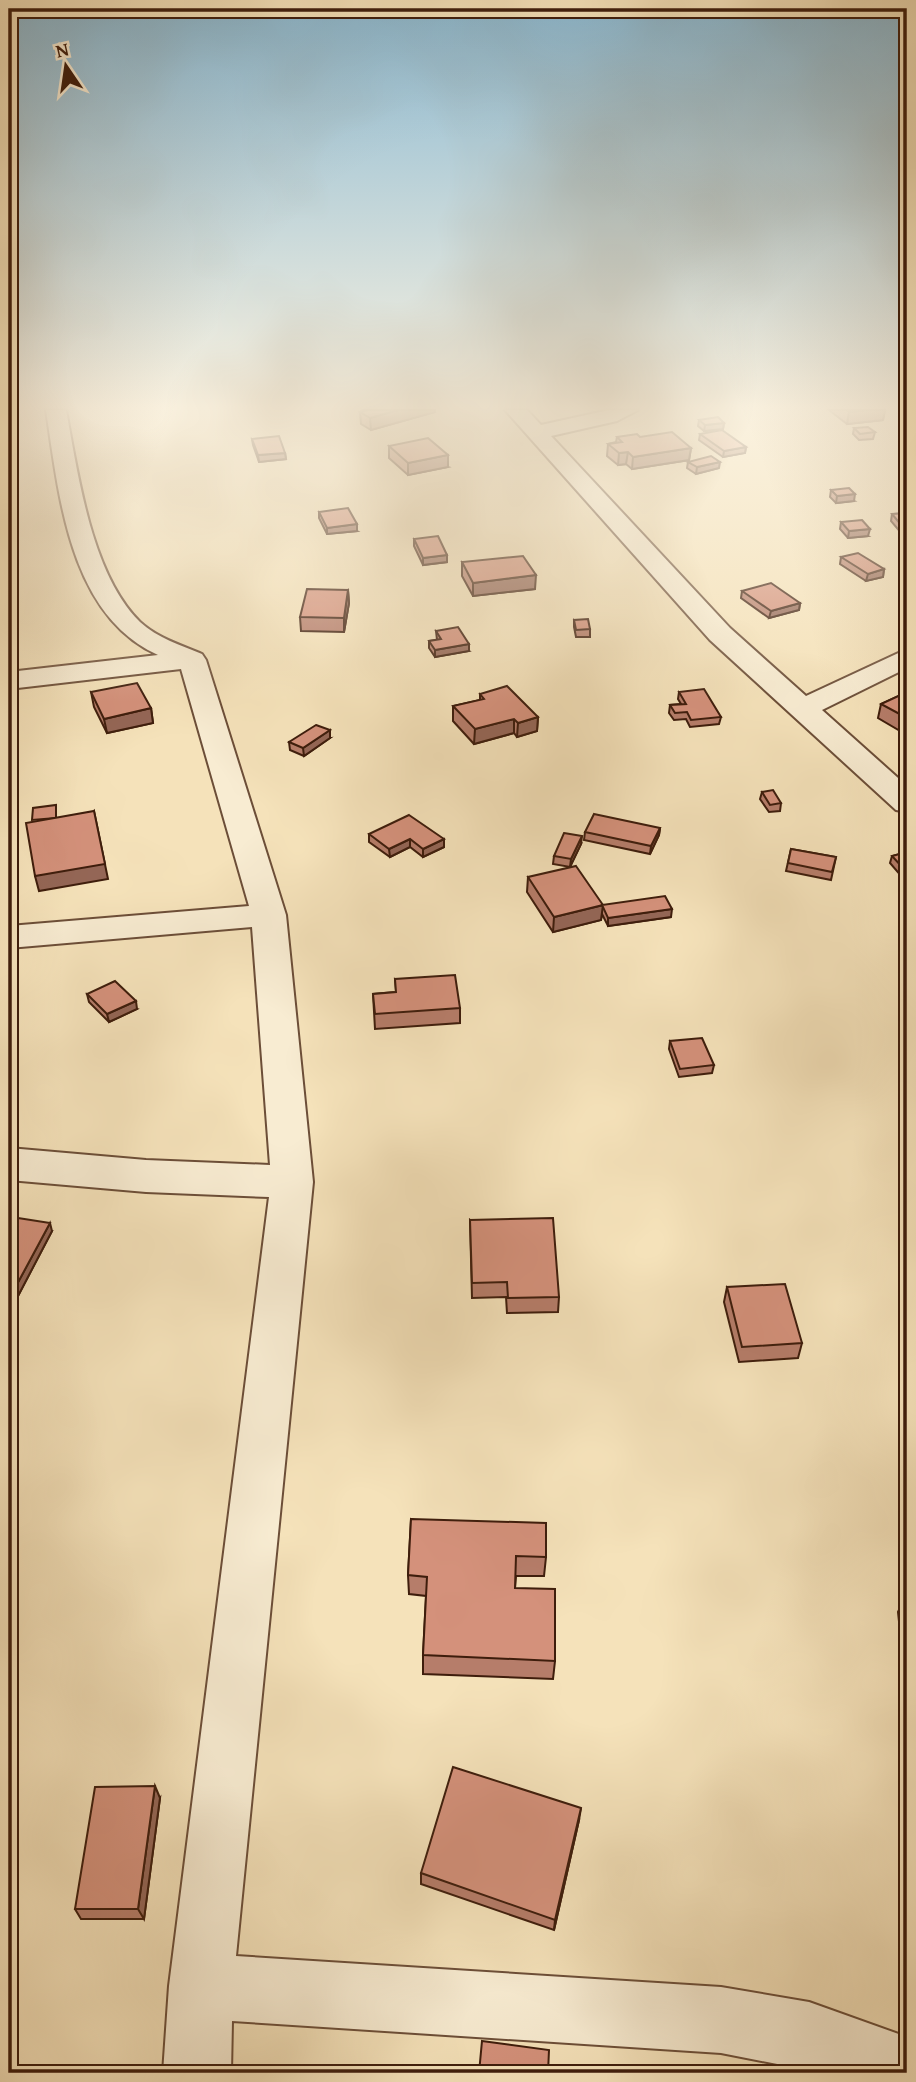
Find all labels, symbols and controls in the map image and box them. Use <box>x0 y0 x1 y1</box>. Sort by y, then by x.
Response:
north arrow <box>32 32 102 102</box>
text: N <box>53 34 72 65</box>

